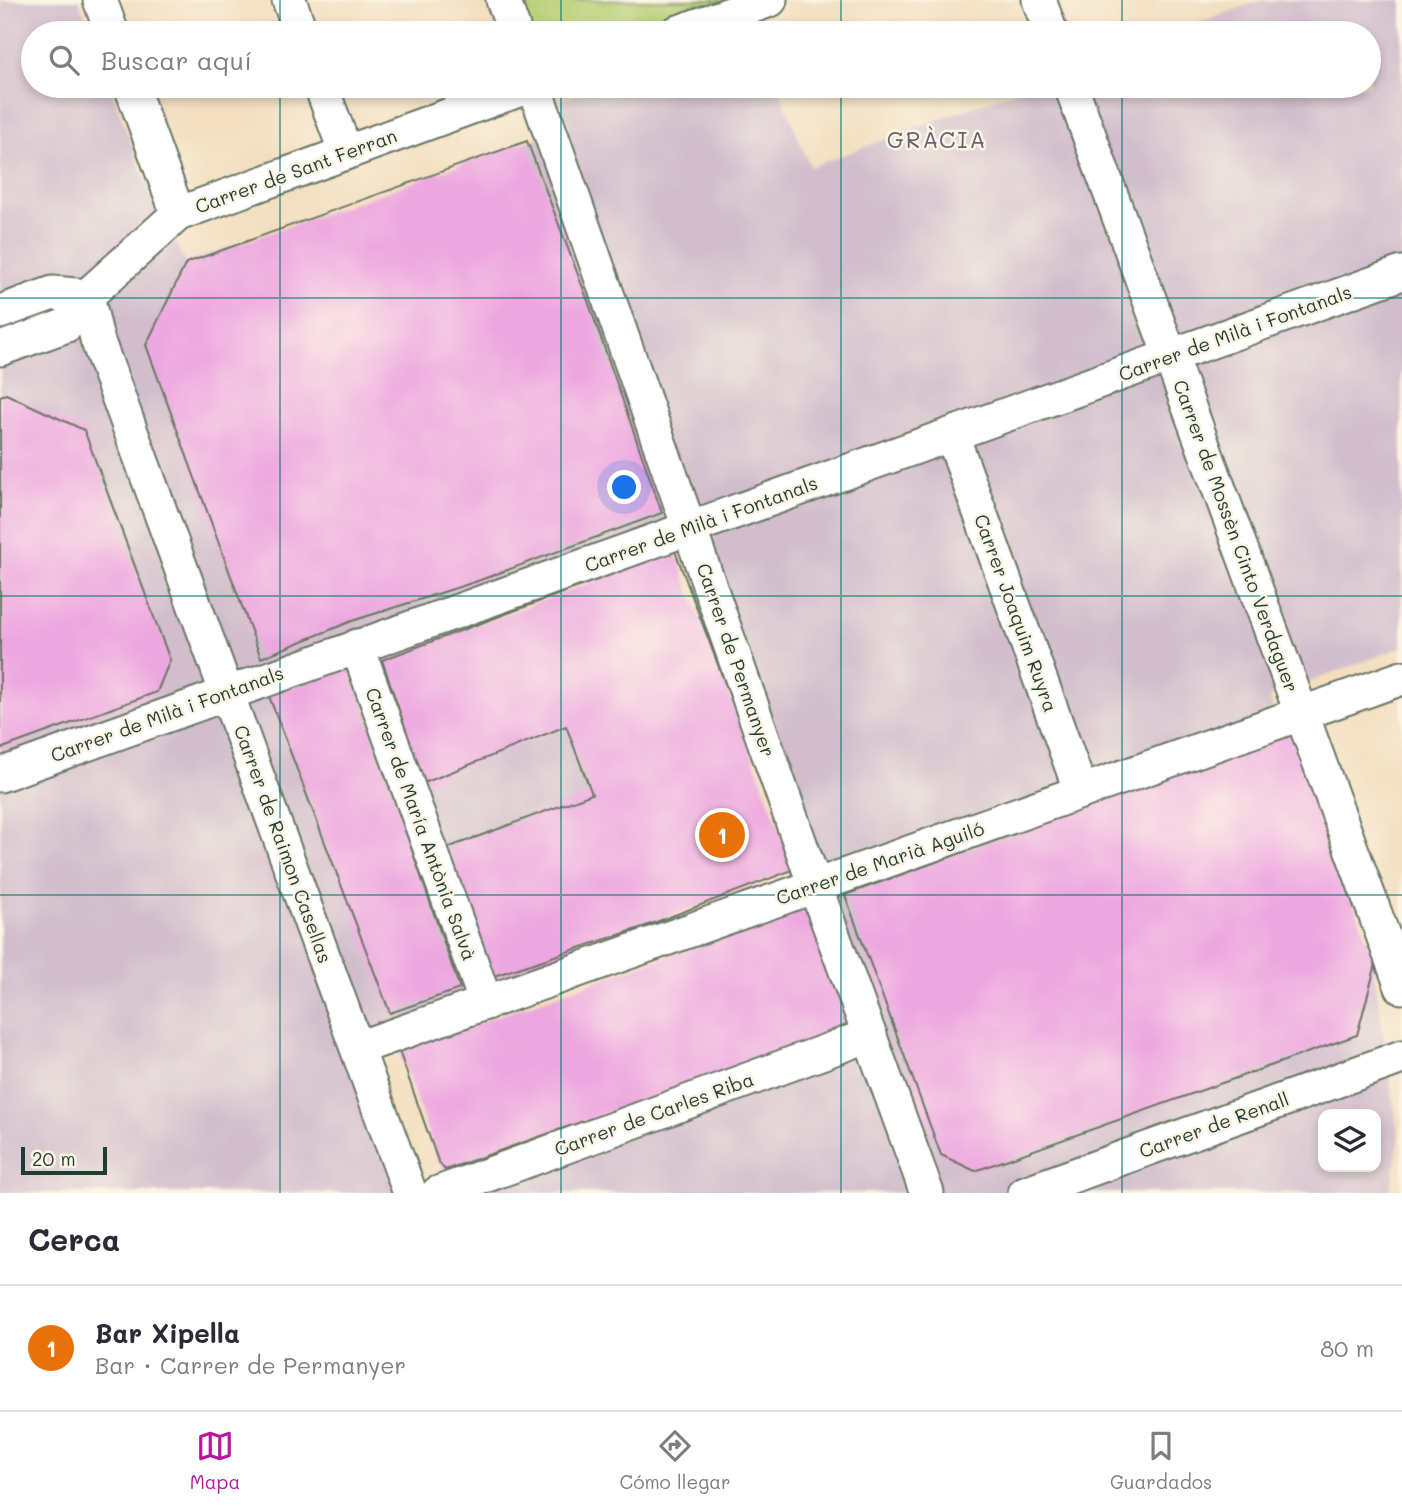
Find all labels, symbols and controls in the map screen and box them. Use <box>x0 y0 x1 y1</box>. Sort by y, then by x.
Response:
search box <box>21 21 1381 98</box>
icon: search <box>45 41 83 79</box>
text: Buscar aquí <box>101 43 252 77</box>
street label: Carrer de Sant Ferran <box>191 122 400 219</box>
district label: GRÀCIA <box>887 124 987 154</box>
street label: Carrer de Milà i Fontanals <box>1115 279 1355 386</box>
street label: Carrer de Mossèn Cinto Verdaguer <box>1168 376 1305 695</box>
street label: Carrer de Milà i Fontanals <box>581 470 821 577</box>
your location <box>607 470 641 504</box>
street label: Carrer Joaquim Ruyra <box>969 510 1064 715</box>
street label: Carrer de Permanyer <box>692 560 781 760</box>
street label: Carrer de Milà i Fontanals <box>47 660 287 767</box>
street label: Carrer de María Antònia Salvà <box>360 684 483 964</box>
street label: Carrer de Raimon Casellas <box>229 721 338 966</box>
pin: 1 <box>699 809 745 861</box>
street label: Carrer de Marià Aguiló <box>773 815 987 910</box>
street label: Carrer de Carles Riba <box>551 1066 757 1161</box>
street label: Carrer de Renall <box>1136 1086 1292 1163</box>
map controls <box>1318 1109 1381 1172</box>
button: layers <box>1318 1109 1381 1172</box>
scale bar <box>21 1144 107 1176</box>
text: 20 m <box>32 1146 76 1171</box>
text: Cerca <box>28 1219 120 1259</box>
text: Bar Xipella <box>95 1316 240 1350</box>
text: 1 <box>46 1333 56 1363</box>
text: 80 m <box>1320 1333 1374 1363</box>
text: Bar · Carrer de Permanyer <box>95 1350 406 1380</box>
tab: Mapa <box>190 1427 240 1494</box>
tab: Cómo llegar <box>620 1427 731 1494</box>
tab: Guardados <box>1110 1427 1212 1494</box>

